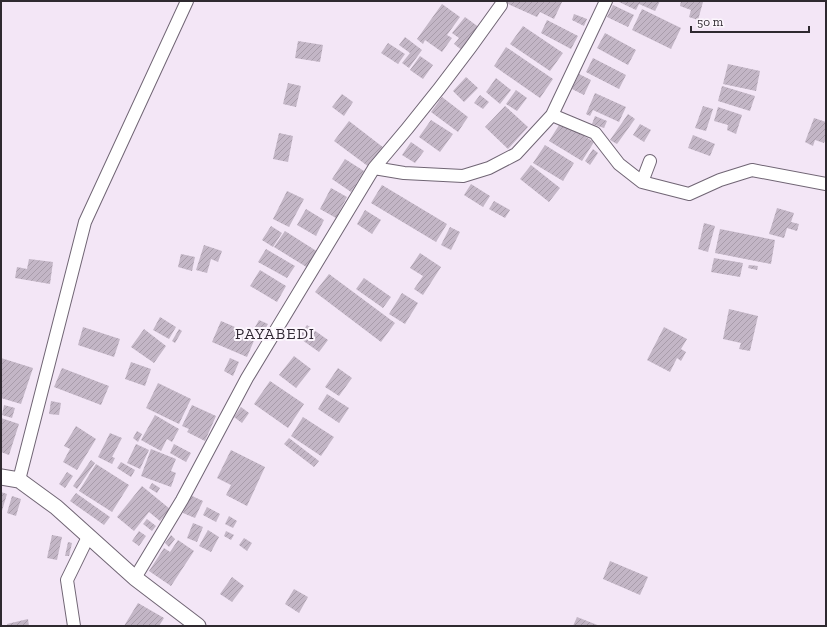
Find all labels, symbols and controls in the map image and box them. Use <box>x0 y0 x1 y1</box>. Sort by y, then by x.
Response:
scale bar <box>691 8 809 34</box>
text: 50 m <box>697 15 724 29</box>
district label: PAYABEDI <box>235 324 315 343</box>

